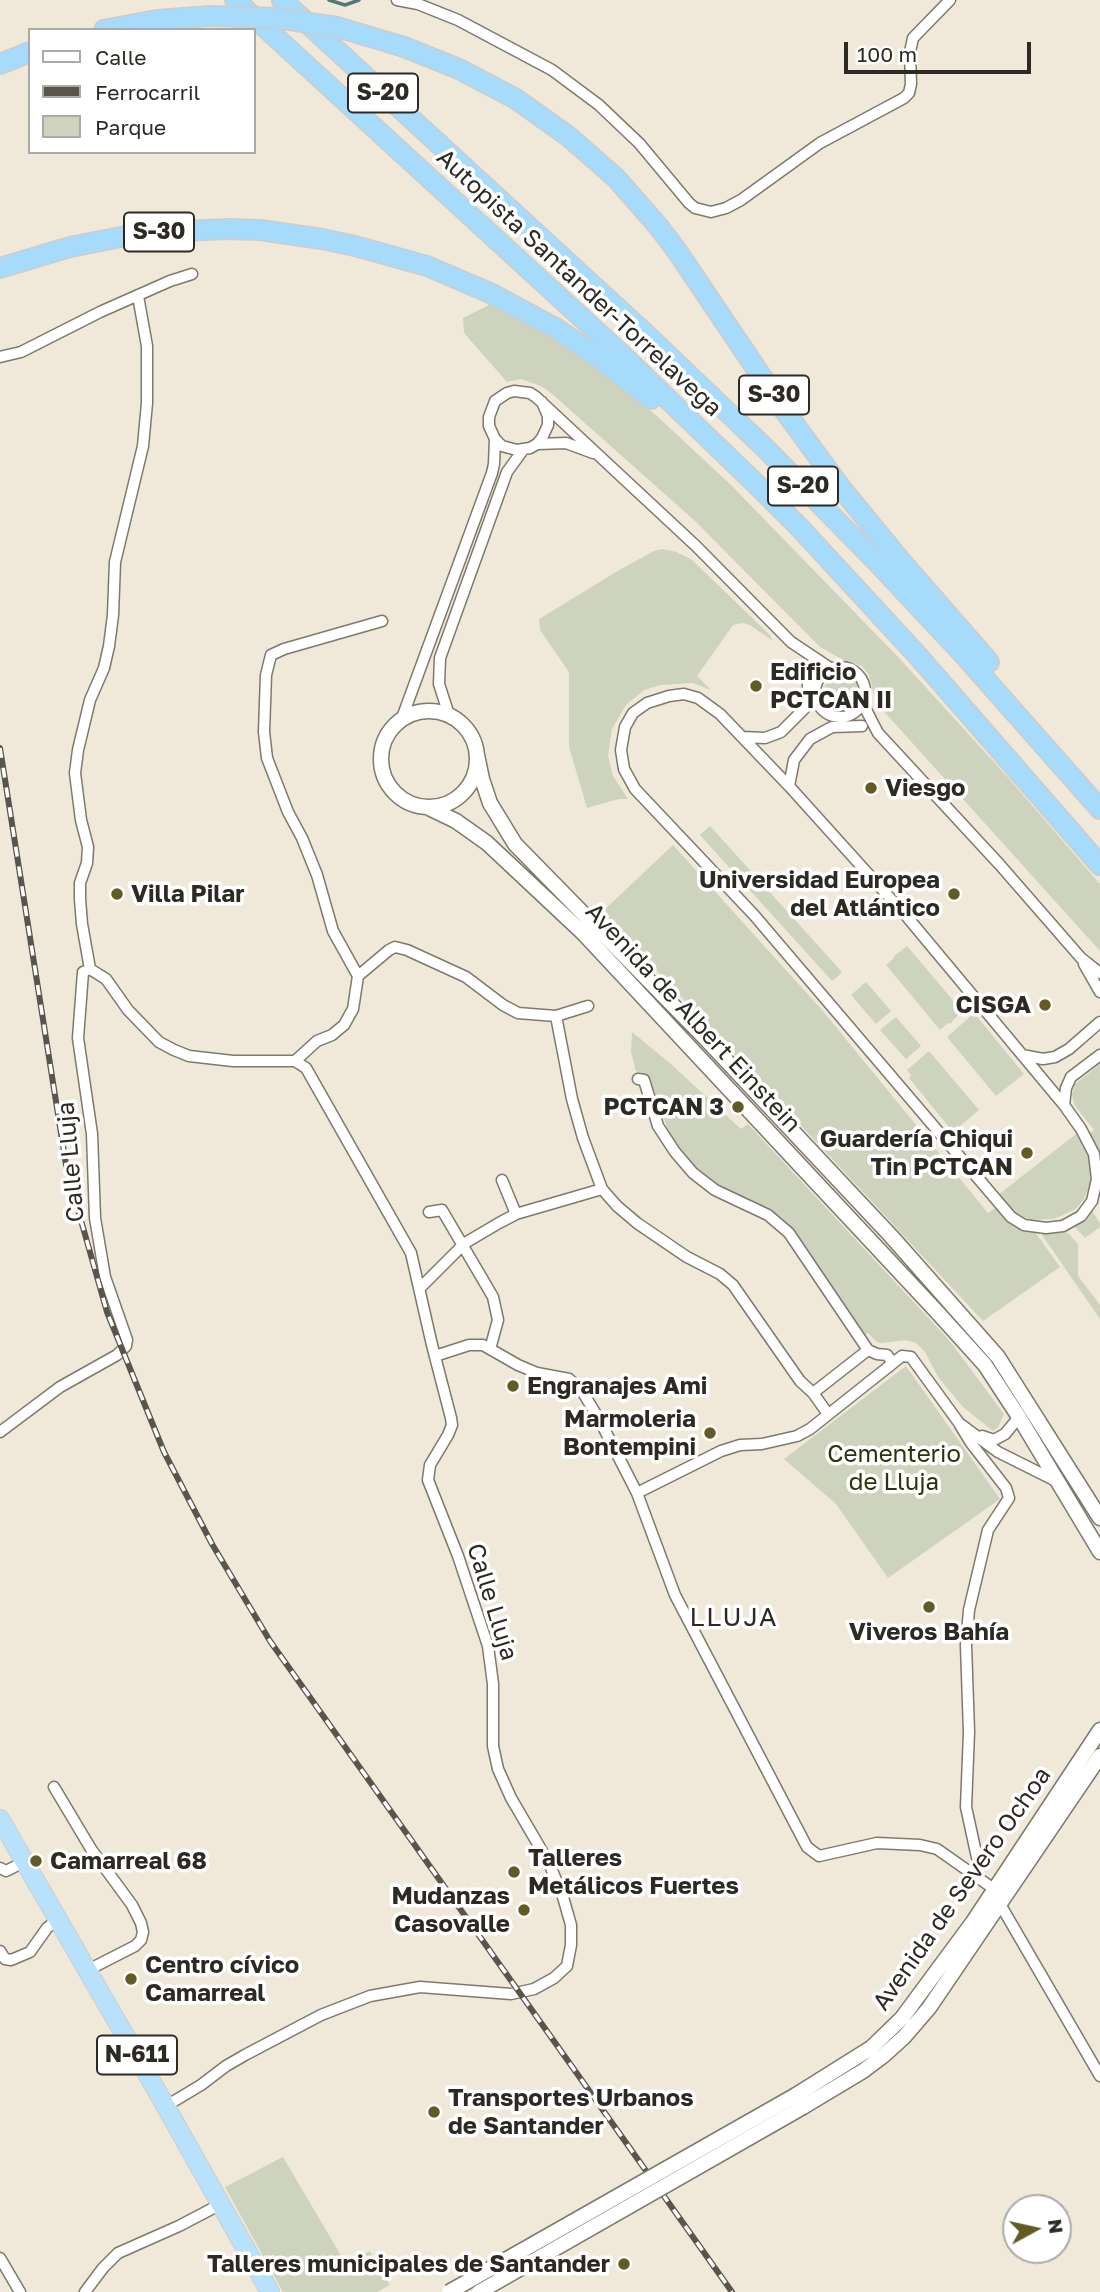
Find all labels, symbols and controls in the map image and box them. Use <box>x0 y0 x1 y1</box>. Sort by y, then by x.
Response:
legend <box>28 28 256 154</box>
scale bar <box>848 28 1035 72</box>
text: 100 m <box>857 41 917 67</box>
text: Calle <box>95 44 147 70</box>
road number: S-20 <box>348 74 418 113</box>
text: Ferrocarril <box>95 79 200 105</box>
text: Parque <box>95 114 166 140</box>
street label: Autopista Santander-Torrelavega <box>431 143 727 423</box>
road number: S-30 <box>124 213 194 252</box>
road number: S-30 <box>739 376 809 414</box>
road number: S-20 <box>768 466 838 506</box>
place label: Edificio PCTCAN II <box>770 658 892 714</box>
marker: Edificio PCTCAN II <box>748 678 764 694</box>
place label: Viesgo <box>885 774 965 802</box>
marker: Viesgo <box>863 780 879 796</box>
place label: Universidad Europea del Atlántico <box>699 866 940 922</box>
place label: Villa Pilar <box>131 880 245 908</box>
marker: Villa Pilar <box>109 886 125 902</box>
marker: Universidad Europea del Atlántico <box>946 886 962 902</box>
street label: Avenida de Albert Einstein <box>579 898 807 1138</box>
place label: CISGA <box>956 991 1031 1019</box>
marker: CISGA <box>1037 997 1053 1013</box>
place label: PCTCAN 3 <box>603 1093 724 1121</box>
marker: PCTCAN 3 <box>730 1099 746 1115</box>
street label: Calle Lluja <box>51 1101 91 1223</box>
place label: Guardería Chiqui Tin PCTCAN <box>820 1125 1013 1181</box>
marker: Guardería Chiqui Tin PCTCAN <box>1019 1145 1035 1161</box>
place label: Engranajes Ami <box>527 1372 707 1400</box>
marker: Engranajes Ami <box>505 1378 521 1394</box>
place label: Marmoleria Bontempini <box>563 1405 696 1461</box>
marker: Marmoleria Bontempini <box>702 1425 718 1441</box>
park label: Cementerio de Lluja <box>827 1440 961 1496</box>
street label: Calle Lluja <box>461 1540 523 1664</box>
marker: Viveros Bahía <box>921 1599 937 1615</box>
district label: LLUJA <box>690 1602 778 1634</box>
place label: Viveros Bahía <box>849 1618 1009 1646</box>
street label: Avenida de Severo Ochoa <box>867 1762 1057 2016</box>
place label: Talleres Metálicos Fuertes <box>528 1844 739 1900</box>
place label: Camarreal 68 <box>50 1847 207 1875</box>
marker: Camarreal 68 <box>28 1853 44 1869</box>
marker: Talleres Metálicos Fuertes <box>506 1864 522 1880</box>
place label: Mudanzas Casovalle <box>392 1882 510 1938</box>
marker: Mudanzas Casovalle <box>516 1902 532 1918</box>
place label: Centro cívico Camarreal <box>145 1951 299 2007</box>
marker: Centro cívico Camarreal <box>123 1971 139 1987</box>
road number: N-611 <box>97 2036 177 2074</box>
place label: Transportes Urbanos de Santander <box>448 2084 694 2140</box>
marker: Transportes Urbanos de Santander <box>426 2104 442 2120</box>
north arrow <box>1002 2194 1072 2264</box>
text: N <box>1044 2218 1069 2235</box>
place label: Talleres municipales de Santander <box>207 2250 610 2278</box>
marker: Talleres municipales de Santander <box>616 2256 632 2272</box>

